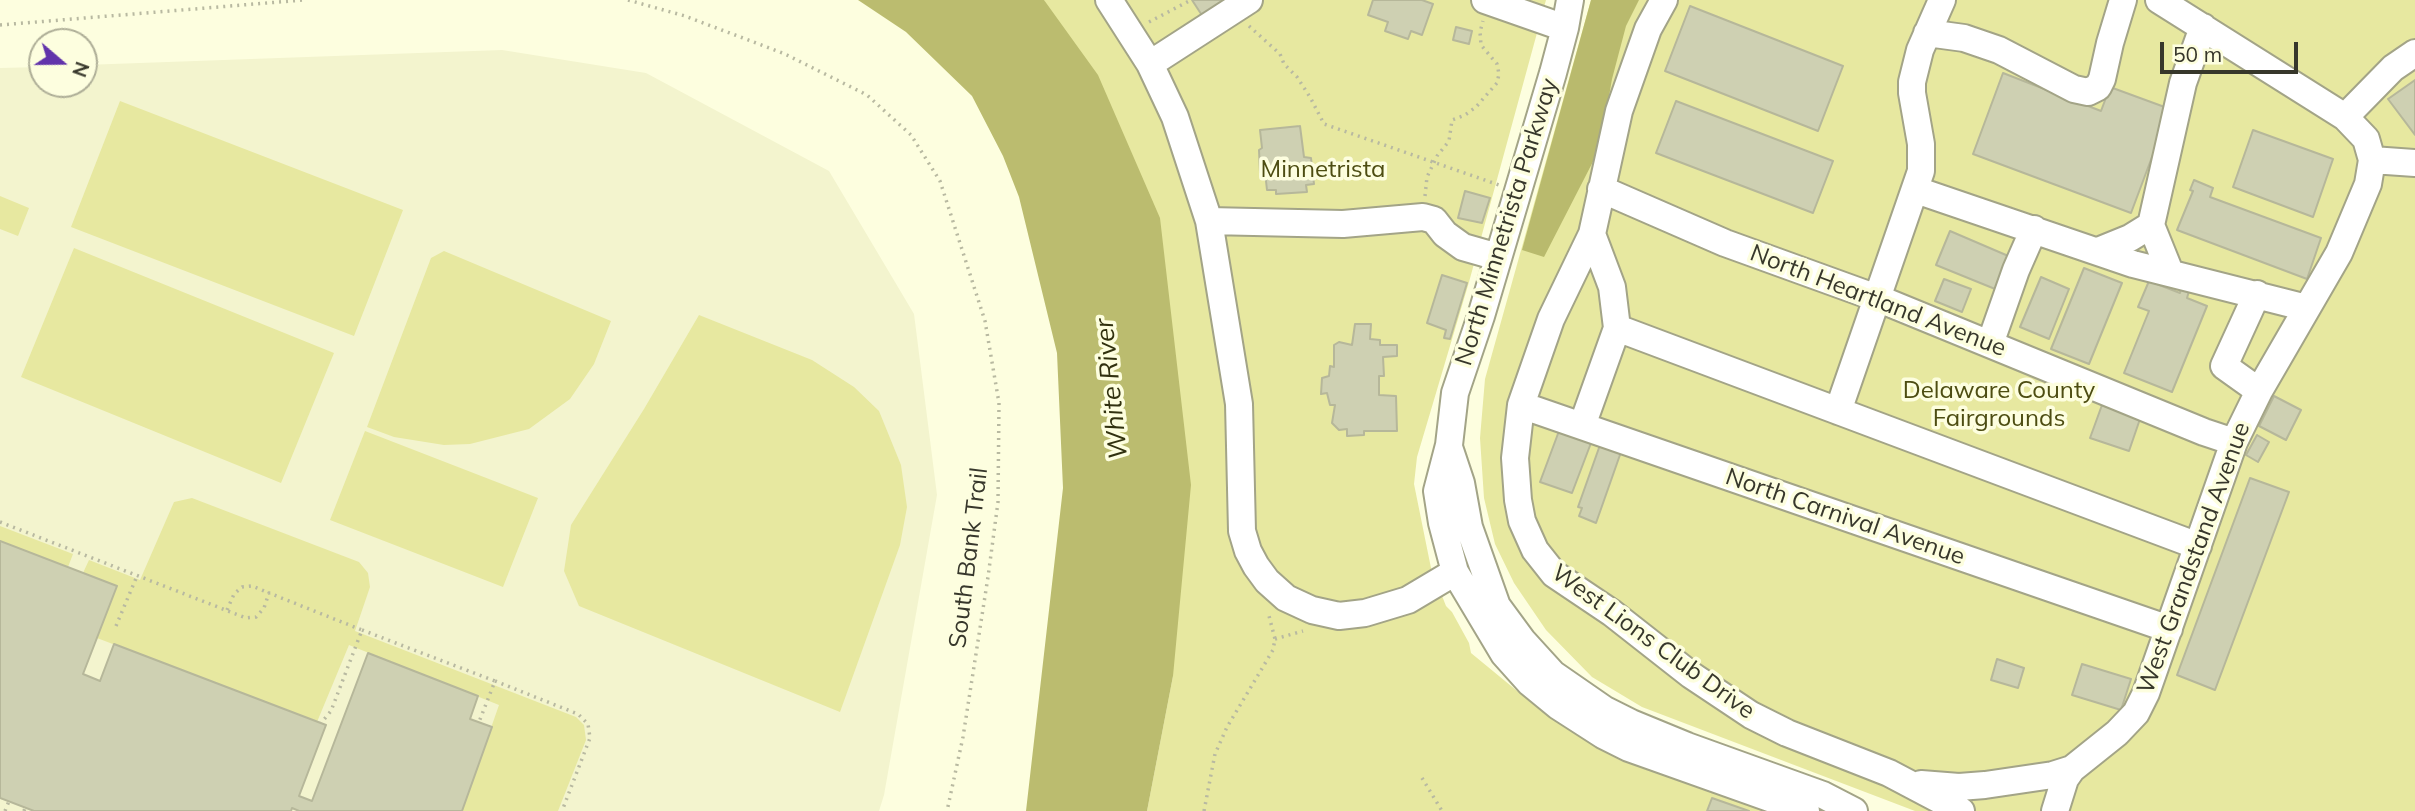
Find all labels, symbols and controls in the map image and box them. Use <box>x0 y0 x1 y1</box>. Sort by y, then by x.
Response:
north arrow <box>28 28 98 98</box>
scale bar <box>2163 28 2301 72</box>
text: 50 m <box>2173 41 2222 67</box>
text: N <box>67 59 95 80</box>
street label: North Minnetrista Parkway <box>1450 75 1564 369</box>
park label: Minnetrista <box>1261 156 1385 184</box>
street label: North Heartland Avenue <box>1746 239 2010 363</box>
water label: White River <box>1089 317 1135 461</box>
park label: Delaware County Fairgrounds <box>1903 377 2095 433</box>
street label: West Grandstand Avenue <box>2131 418 2257 698</box>
street label: North Carnival Avenue <box>1722 463 1968 571</box>
street label: South Bank Trail <box>944 466 994 650</box>
street label: West Lions Club Drive <box>1546 559 1760 725</box>

